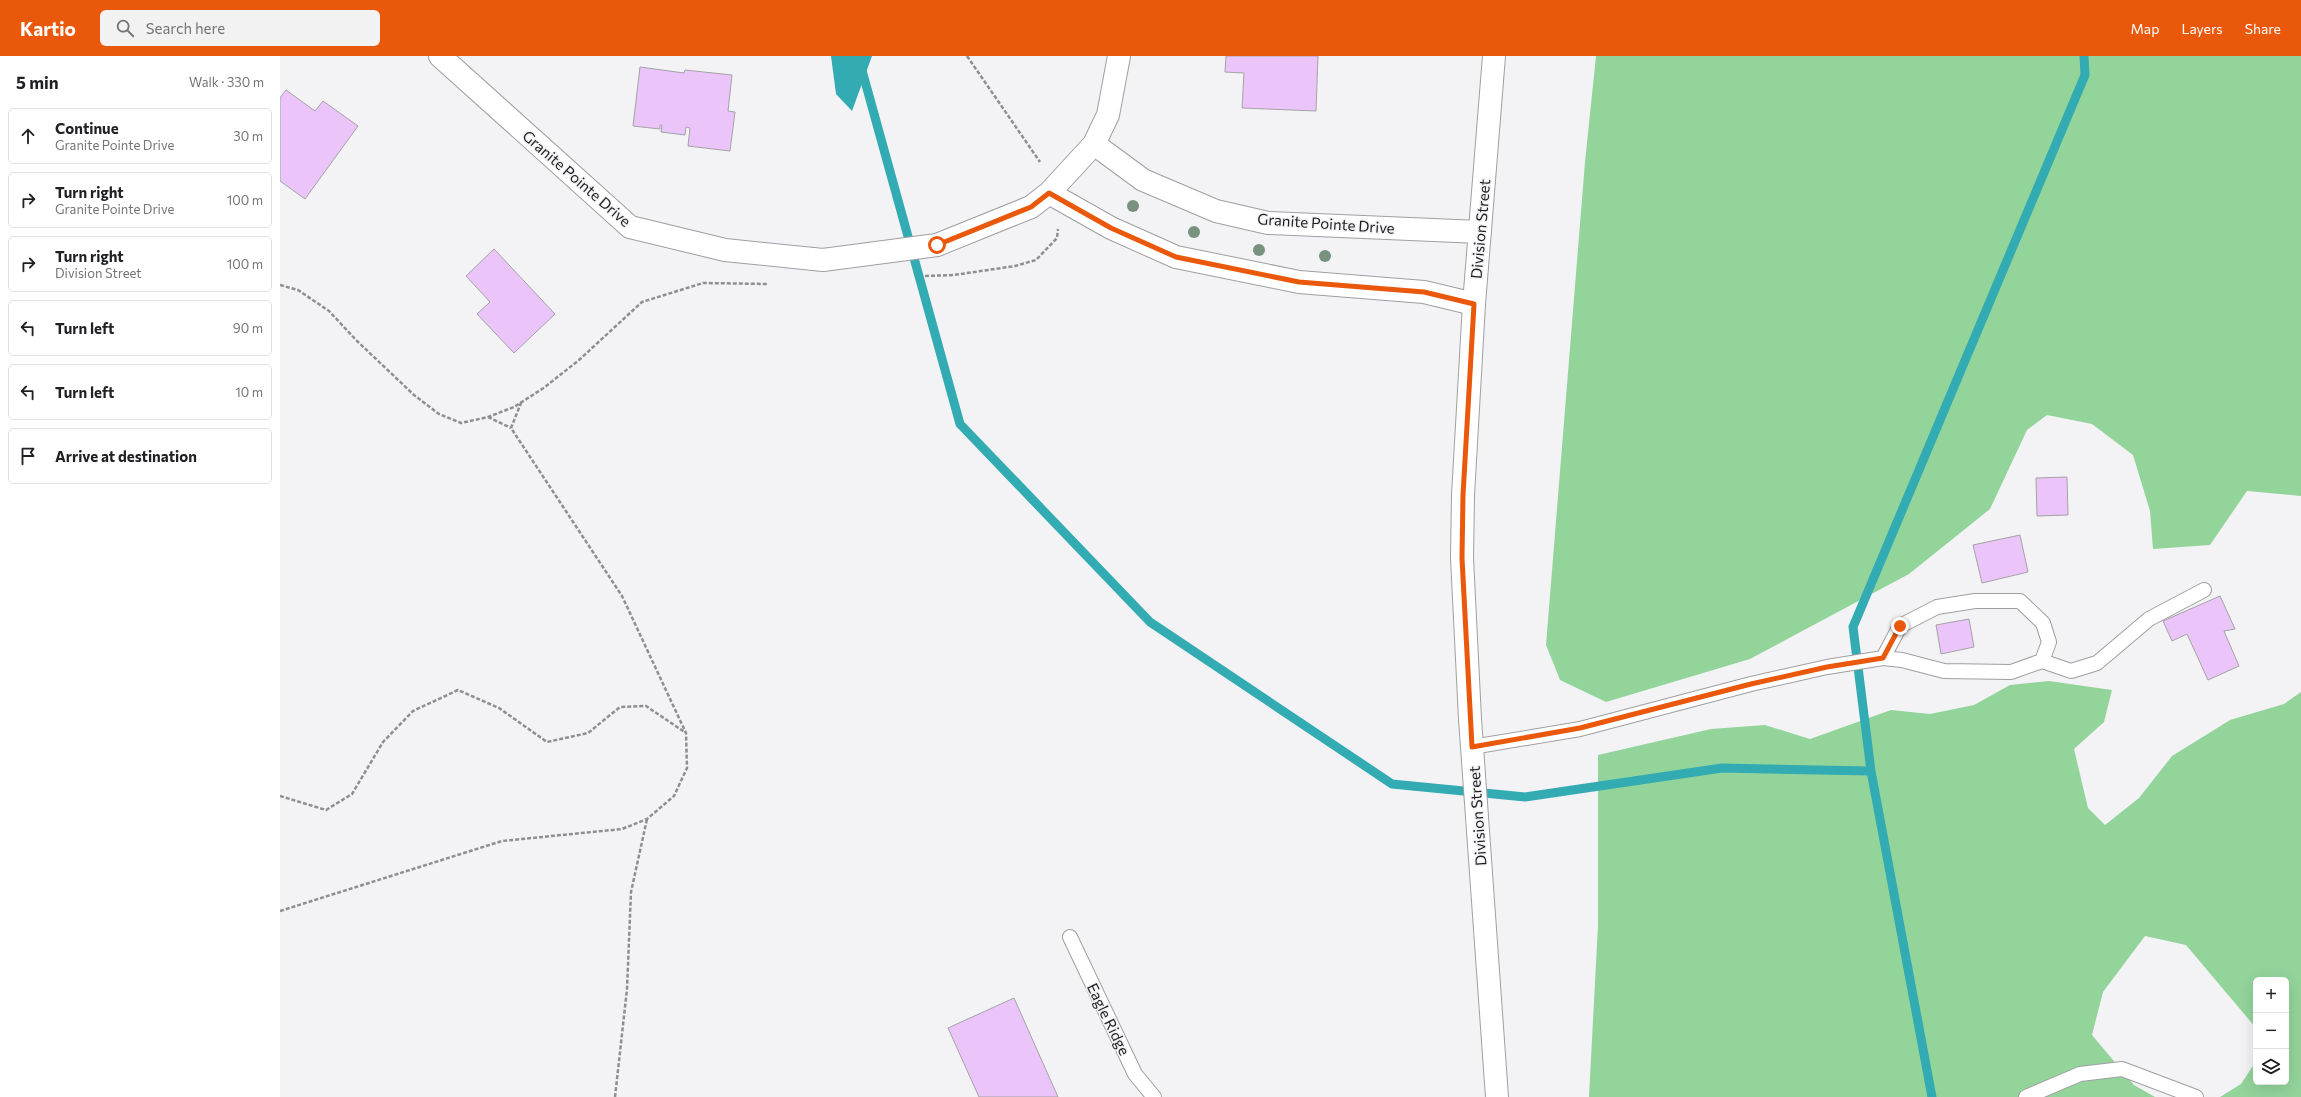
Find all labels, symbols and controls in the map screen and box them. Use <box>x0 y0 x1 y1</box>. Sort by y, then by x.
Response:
search box <box>100 10 380 46</box>
text: Kartio <box>20 17 76 40</box>
icon: search <box>114 17 136 39</box>
text: Search here <box>146 19 225 37</box>
text: Map <box>2131 20 2159 37</box>
text: Layers <box>2181 20 2223 37</box>
text: Share <box>2245 20 2281 37</box>
text: 5 min <box>16 72 59 93</box>
text: Walk · 330 m <box>189 74 264 90</box>
text: Continue <box>55 119 119 137</box>
icon: ahead <box>17 125 39 147</box>
street label: Granite Pointe Drive <box>519 126 635 230</box>
text: 30 m <box>233 128 263 144</box>
text: Granite Pointe Drive <box>55 137 174 153</box>
street label: Division Street <box>1467 178 1493 280</box>
text: Turn right <box>55 183 124 201</box>
icon: right <box>17 189 39 211</box>
text: 100 m <box>227 192 263 208</box>
text: Granite Pointe Drive <box>55 201 174 217</box>
street label: Granite Pointe Drive <box>1257 209 1395 237</box>
route start <box>928 236 946 254</box>
text: Turn right <box>55 247 124 265</box>
icon: right <box>17 253 39 275</box>
text: 100 m <box>227 256 263 272</box>
text: Division Street <box>55 265 142 281</box>
icon: left <box>17 317 39 339</box>
text: Turn left <box>55 319 114 337</box>
text: 90 m <box>233 320 263 336</box>
icon: left <box>17 381 39 403</box>
text: Turn left <box>55 383 114 401</box>
text: 10 m <box>235 384 263 400</box>
icon: arrive <box>17 445 39 467</box>
text: Arrive at destination <box>55 447 197 465</box>
route end <box>1891 617 1909 635</box>
street label: Division Street <box>1465 766 1489 866</box>
map controls <box>2253 977 2289 1085</box>
button: + <box>2253 977 2289 1013</box>
street label: Eagle Ridge <box>1084 980 1134 1058</box>
button: − <box>2253 1013 2289 1049</box>
button: layers <box>2253 1049 2289 1085</box>

